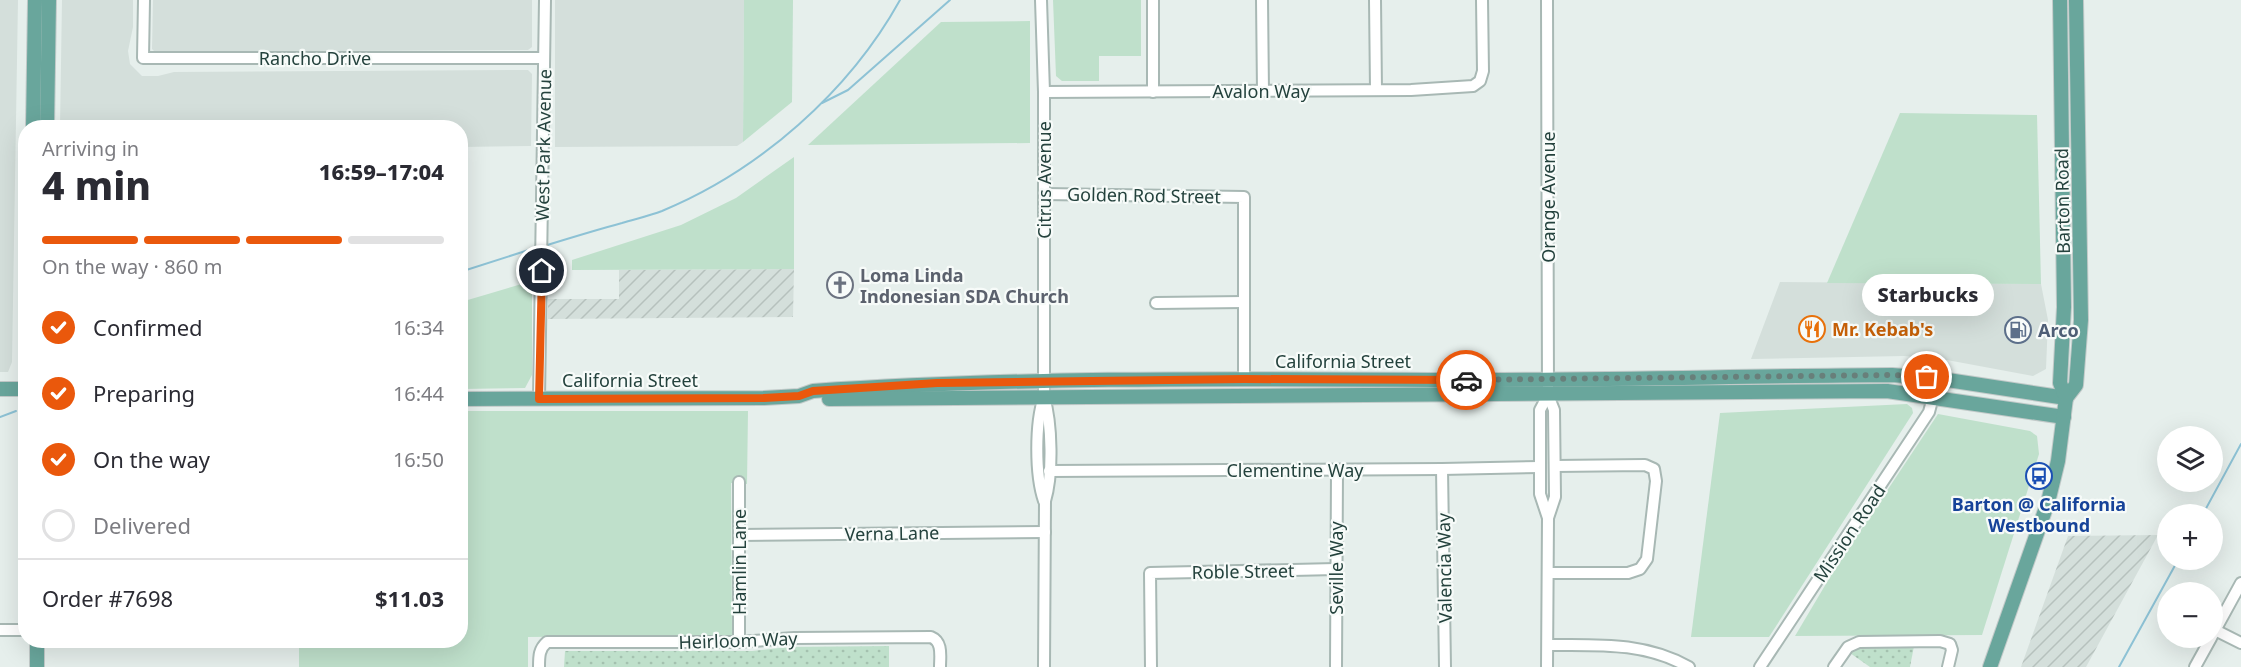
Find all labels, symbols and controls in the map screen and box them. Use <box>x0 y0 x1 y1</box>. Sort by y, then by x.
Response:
street label: Rancho Drive <box>259 46 371 70</box>
street label: West Park Avenue <box>530 69 556 221</box>
street label: Avalon Way <box>1212 79 1311 103</box>
street label: Citrus Avenue <box>1032 121 1056 239</box>
street label: Orange Avenue <box>1536 131 1560 263</box>
text: Arriving in <box>42 135 139 162</box>
street label: Barton Road <box>2049 148 2075 254</box>
text: 16:59–17:04 <box>319 156 444 186</box>
text: 4 min <box>42 158 151 211</box>
street label: Golden Rod Street <box>1067 182 1222 208</box>
pin <box>516 245 567 296</box>
text: On the way · 860 m <box>42 253 222 280</box>
icon: home <box>525 254 558 287</box>
place label: Loma Linda Indonesian SDA Church <box>860 263 1069 308</box>
church icon: Loma Linda Indonesian SDA Church <box>825 270 855 300</box>
callout: Starbucks <box>1861 275 1993 317</box>
text: Starbucks <box>1878 281 1978 308</box>
icon: check <box>42 311 75 344</box>
text: Confirmed <box>93 312 203 342</box>
text: 16:34 <box>393 314 444 341</box>
restaurant icon: Mr. Kebab's <box>1797 314 1827 344</box>
fuel station icon: Arco <box>2003 315 2033 345</box>
place label: Mr. Kebab's <box>1832 317 1933 341</box>
place label: Arco <box>2038 318 2079 342</box>
street label: California Street <box>1275 349 1412 373</box>
courier <box>1436 350 1496 410</box>
pin <box>1901 351 1952 402</box>
icon: bag <box>1910 360 1943 393</box>
icon: car <box>1450 364 1483 397</box>
street label: California Street <box>562 368 699 392</box>
icon: check <box>42 377 75 410</box>
text: Preparing <box>93 378 195 408</box>
text: 16:44 <box>393 380 444 407</box>
map controls <box>2157 426 2223 648</box>
button: layers <box>2157 426 2223 492</box>
icon: check <box>42 443 75 476</box>
text: On the way <box>93 444 210 474</box>
text: 16:50 <box>393 446 444 473</box>
street label: Clementine Way <box>1226 458 1364 482</box>
bus stop icon: Barton @ California Westbound <box>2024 461 2054 491</box>
street label: Mission Road <box>1808 480 1890 586</box>
place label: Barton @ California Westbound <box>1952 492 2126 537</box>
button: + <box>2157 504 2223 570</box>
street label: Hamlin Lane <box>727 509 751 615</box>
text: Delivered <box>93 510 191 540</box>
street label: Valencia Way <box>1431 512 1457 623</box>
street label: Verna Lane <box>844 520 940 546</box>
street label: Seville Way <box>1324 521 1348 615</box>
street label: Roble Street <box>1191 558 1295 584</box>
button: − <box>2157 582 2223 648</box>
text: Order #7698 <box>42 583 173 613</box>
text: $11.03 <box>375 583 444 613</box>
street label: Heirloom Way <box>678 626 799 654</box>

